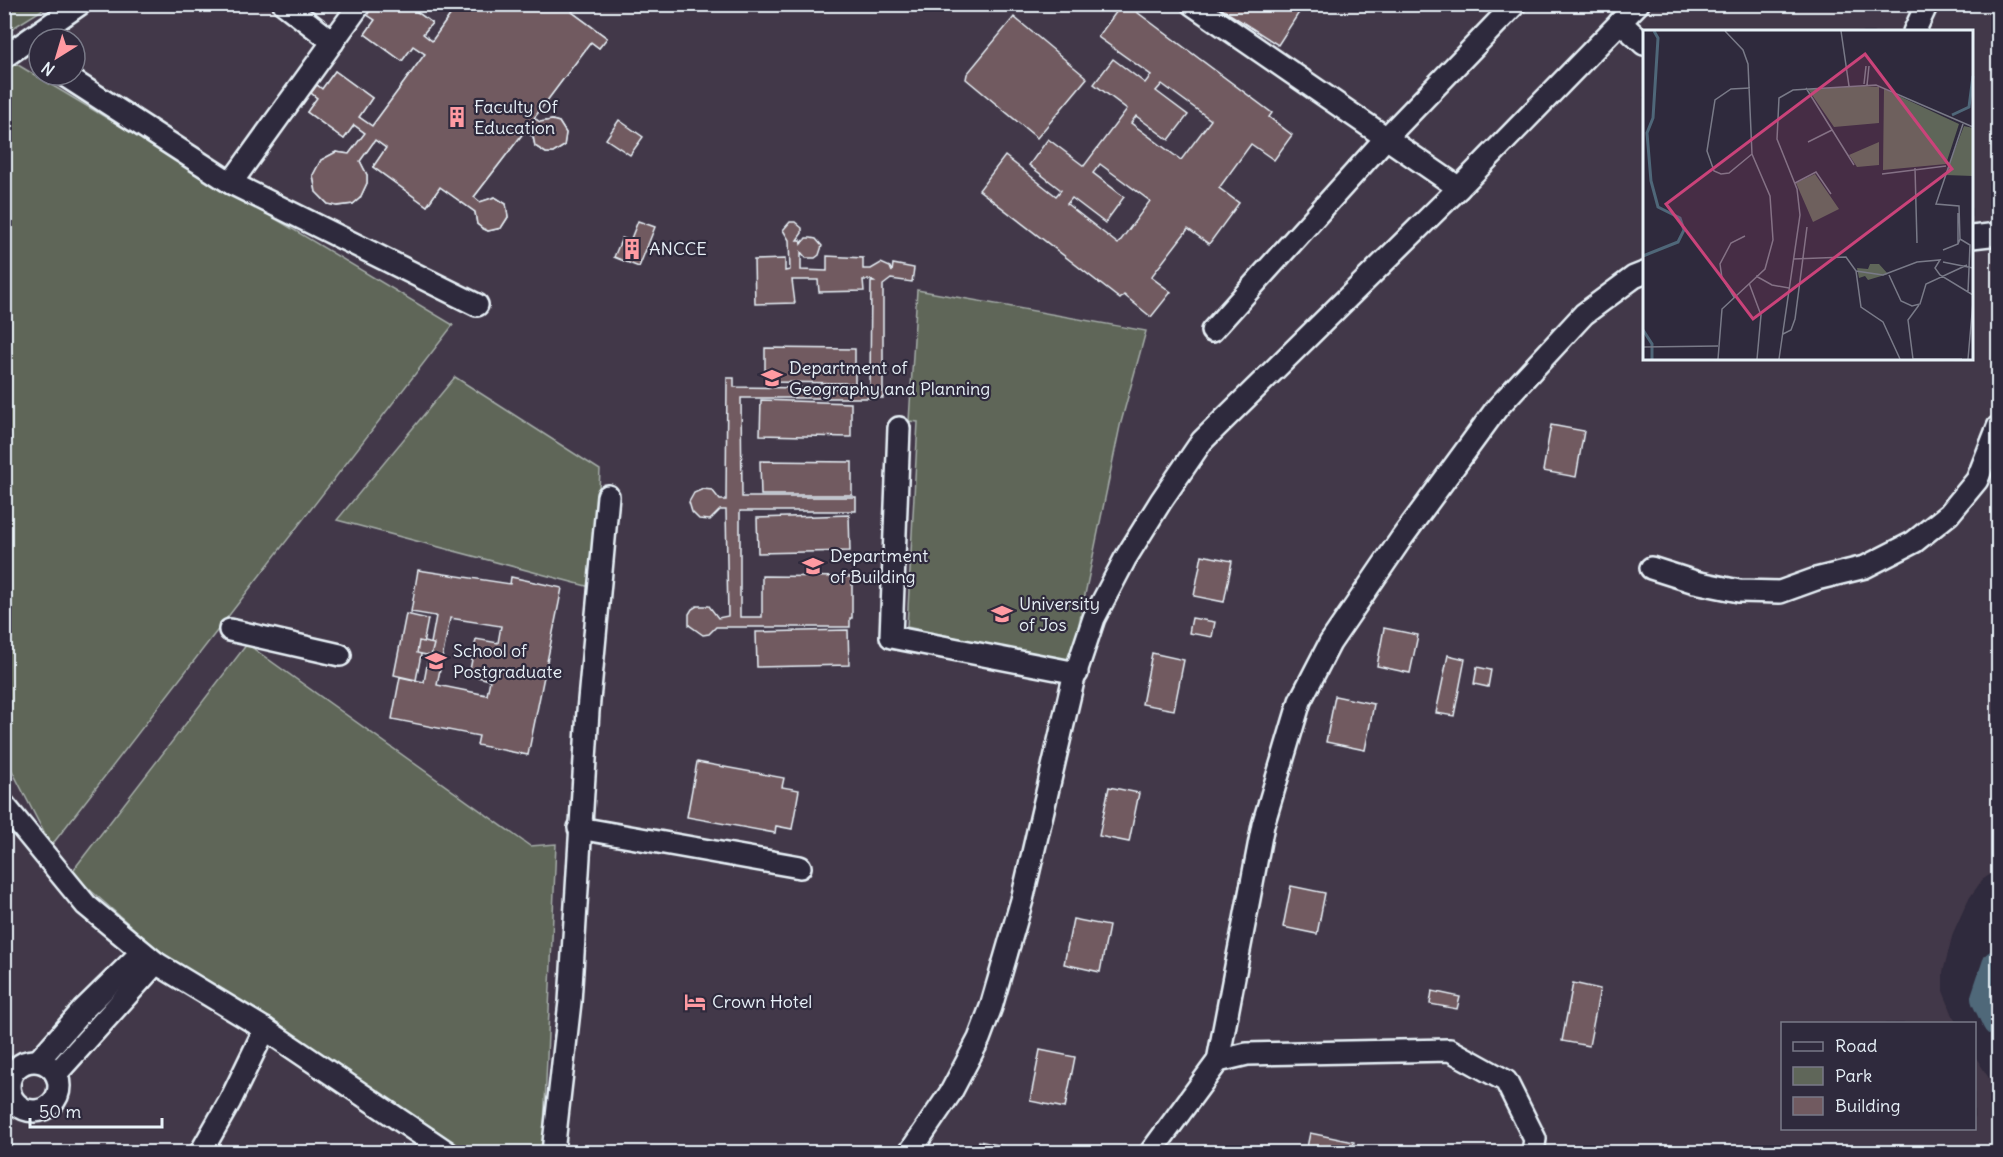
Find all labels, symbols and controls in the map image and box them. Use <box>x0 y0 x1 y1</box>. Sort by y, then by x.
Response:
north arrow <box>27 27 87 87</box>
inset map <box>1643 30 1973 360</box>
text: N <box>38 58 58 80</box>
place label: Faculty Of Education <box>474 95 559 139</box>
building icon: Faculty Of Education <box>445 105 469 129</box>
building icon: ANCCE <box>620 237 644 261</box>
place label: ANCCE <box>649 237 707 260</box>
place label: Department of Geography and Planning <box>789 356 990 400</box>
school or university icon: Department of Geography and Planning <box>760 366 784 390</box>
place label: Department of Building <box>830 544 928 588</box>
school or university icon: Department of Building <box>801 554 825 578</box>
place label: University of Jos <box>1019 592 1100 636</box>
school or university icon: University of Jos <box>990 602 1014 626</box>
place label: School of Postgraduate <box>453 639 562 683</box>
school or university icon: School of Postgraduate <box>424 649 448 673</box>
hotel icon: Crown Hotel <box>683 990 707 1014</box>
place label: Crown Hotel <box>712 990 812 1013</box>
legend <box>1781 1022 1976 1130</box>
text: Road <box>1835 1034 1878 1057</box>
text: Park <box>1835 1064 1872 1087</box>
scale bar <box>30 1091 162 1129</box>
text: Building <box>1835 1094 1900 1117</box>
text: 50 m <box>39 1100 81 1123</box>

